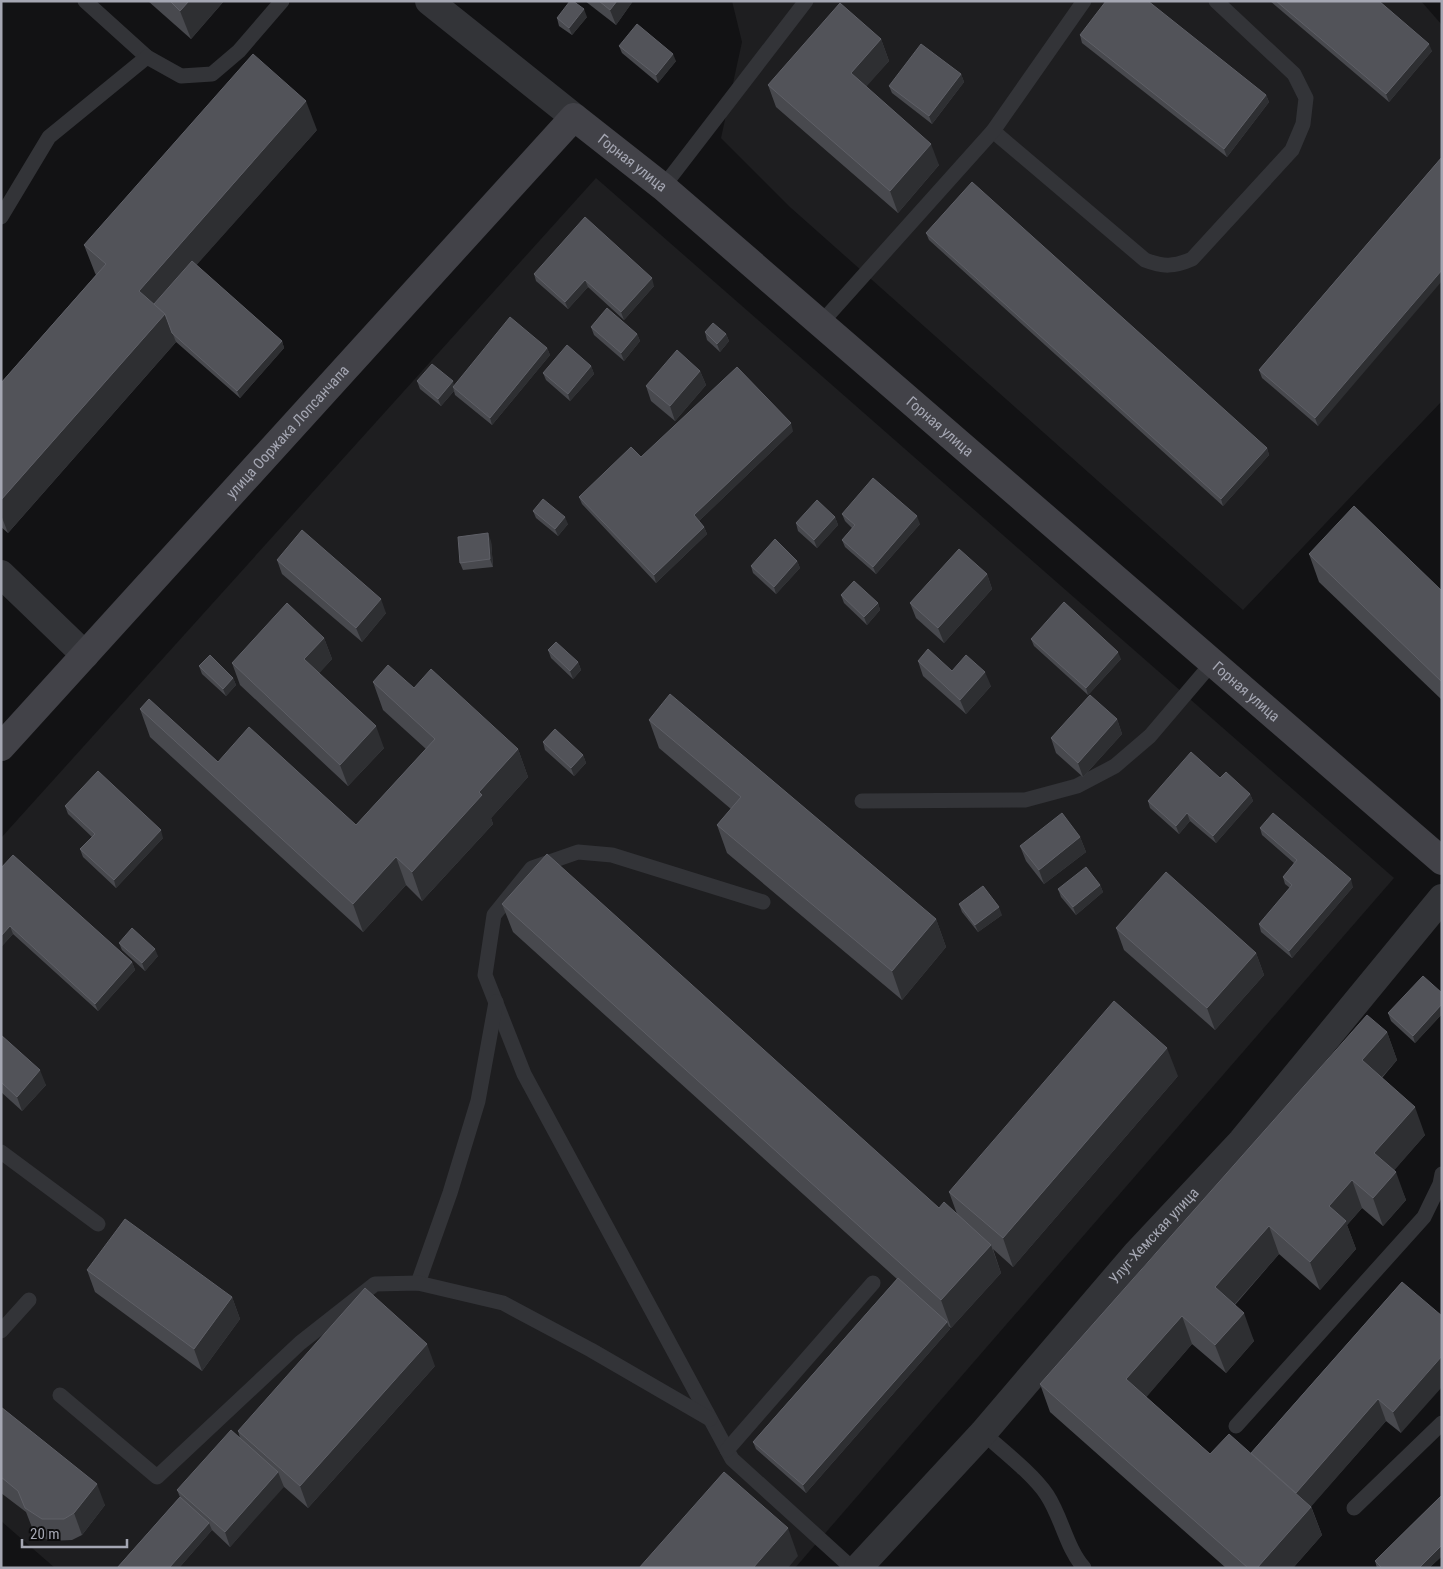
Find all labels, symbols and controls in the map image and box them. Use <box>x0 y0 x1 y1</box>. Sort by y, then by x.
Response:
street label: Горная улица <box>594 130 671 196</box>
street label: улица Ооржака Лопсанчапа <box>222 361 353 502</box>
street label: Горная улица <box>903 393 977 460</box>
street label: Горная улица <box>1209 658 1283 725</box>
street label: Улуг-Хемская улица <box>1105 1184 1202 1288</box>
scale bar <box>22 1516 128 1548</box>
text: 20 m <box>30 1525 60 1543</box>

